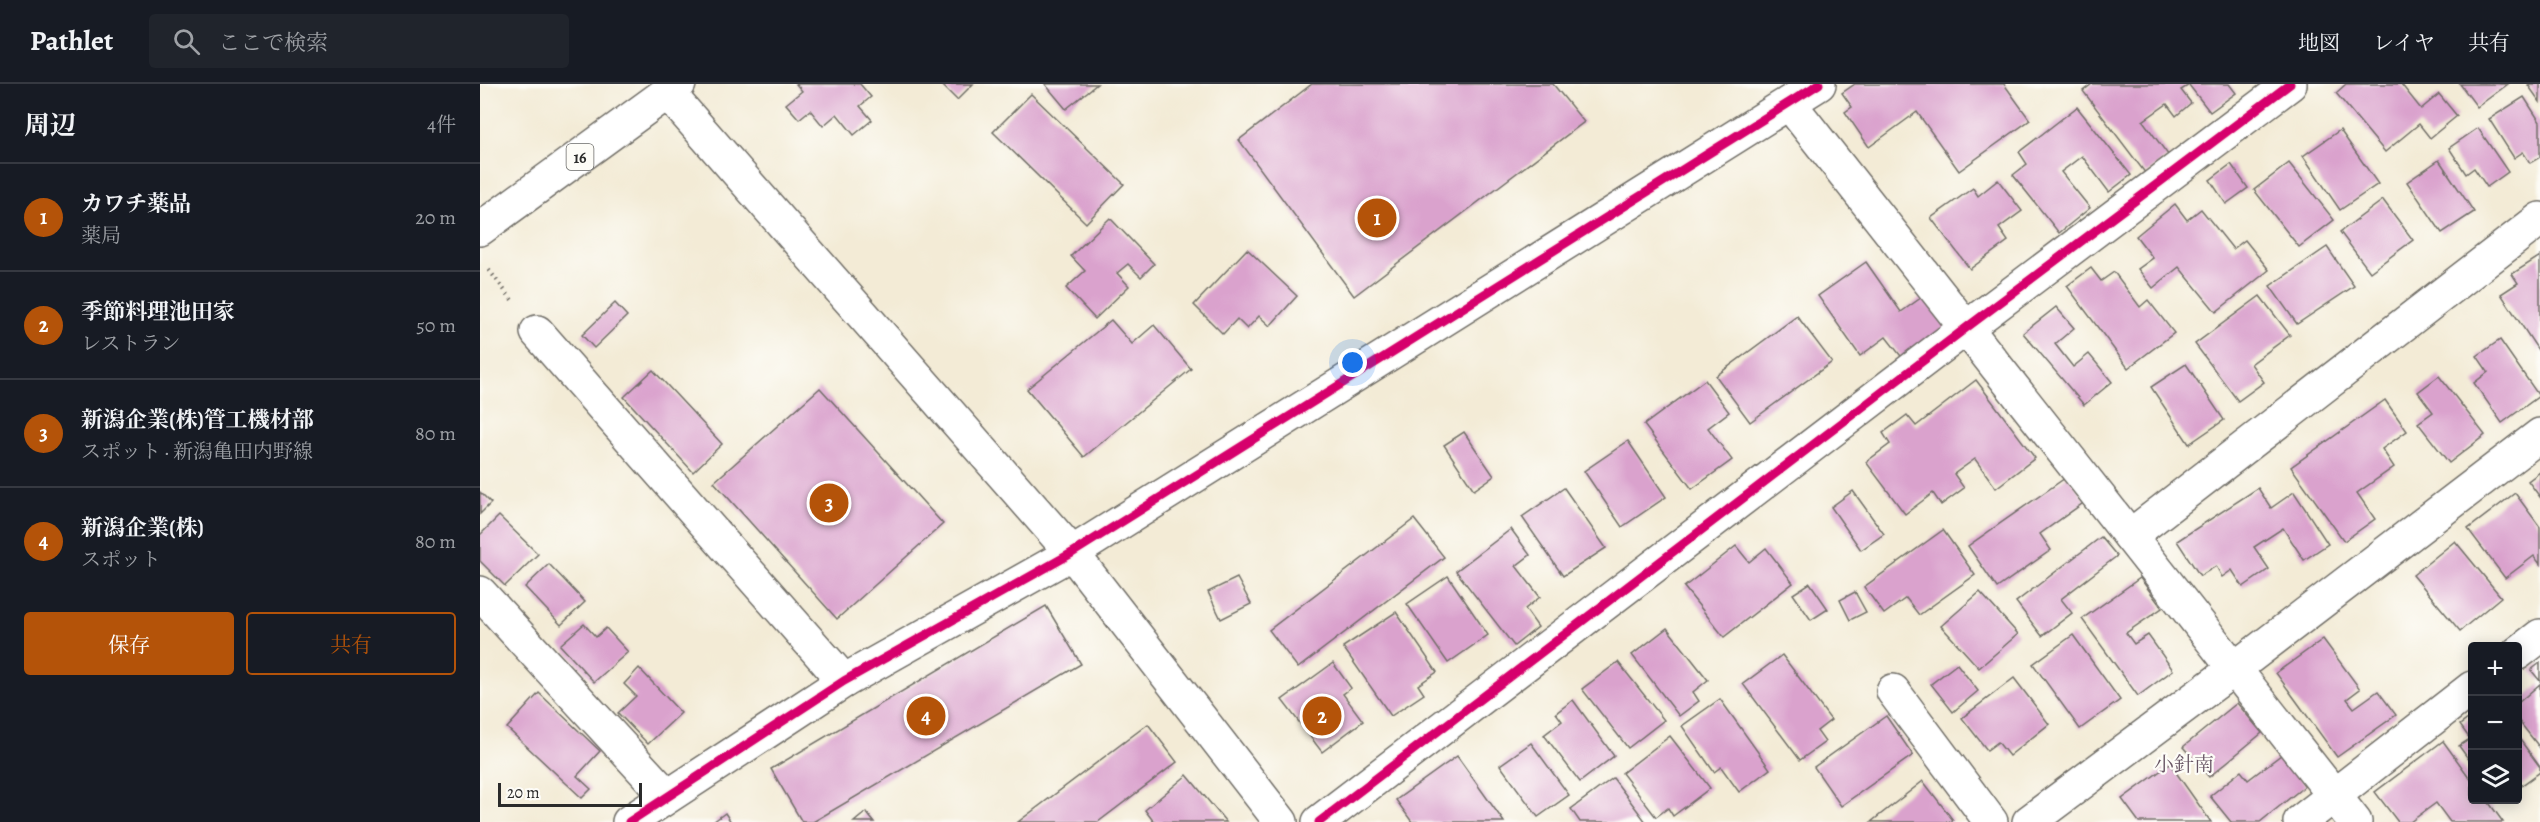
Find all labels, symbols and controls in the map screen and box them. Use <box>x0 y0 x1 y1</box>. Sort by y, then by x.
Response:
search box <box>149 14 569 68</box>
text: Pathlet <box>30 22 113 60</box>
icon: search <box>170 25 203 58</box>
text: ここで検索 <box>218 28 328 58</box>
text: 地図 <box>2298 29 2340 57</box>
text: レイヤ <box>2373 29 2435 57</box>
text: 共有 <box>2468 29 2510 57</box>
text: 周辺 <box>24 108 76 143</box>
text: 4件 <box>427 111 456 138</box>
road number: 16 <box>566 144 594 170</box>
text: カワチ薬品 <box>81 189 191 219</box>
pin: 1 <box>1358 196 1396 240</box>
text: 1 <box>40 204 47 231</box>
text: 20 m <box>415 204 456 231</box>
text: 薬局 <box>81 222 121 249</box>
text: 季節料理池田家 <box>81 297 235 327</box>
text: 2 <box>39 312 48 339</box>
text: 50 m <box>416 312 456 339</box>
text: レストラン <box>81 330 180 357</box>
your location <box>1338 348 1367 377</box>
text: 新潟企業(株)管工機材部 <box>81 405 314 435</box>
text: 3 <box>39 420 48 447</box>
text: 80 m <box>415 420 456 447</box>
text: スポット · 新潟亀田内野線 <box>81 438 313 465</box>
pin: 3 <box>810 480 848 526</box>
text: 新潟企業(株) <box>81 513 204 543</box>
text: 4 <box>39 528 48 555</box>
text: 80 m <box>415 528 456 555</box>
text: スポット <box>81 546 161 573</box>
button: 保存 <box>24 612 234 675</box>
button: 共有 <box>246 612 456 675</box>
map controls <box>2468 642 2522 804</box>
button: + <box>2468 642 2522 696</box>
pin: 4 <box>906 694 946 738</box>
pin: 2 <box>1302 694 1342 738</box>
button: − <box>2468 696 2522 750</box>
button: layers <box>2468 750 2522 804</box>
district label: 小針南 <box>2154 751 2214 778</box>
scale bar <box>498 780 642 808</box>
text: 20 m <box>507 782 540 804</box>

